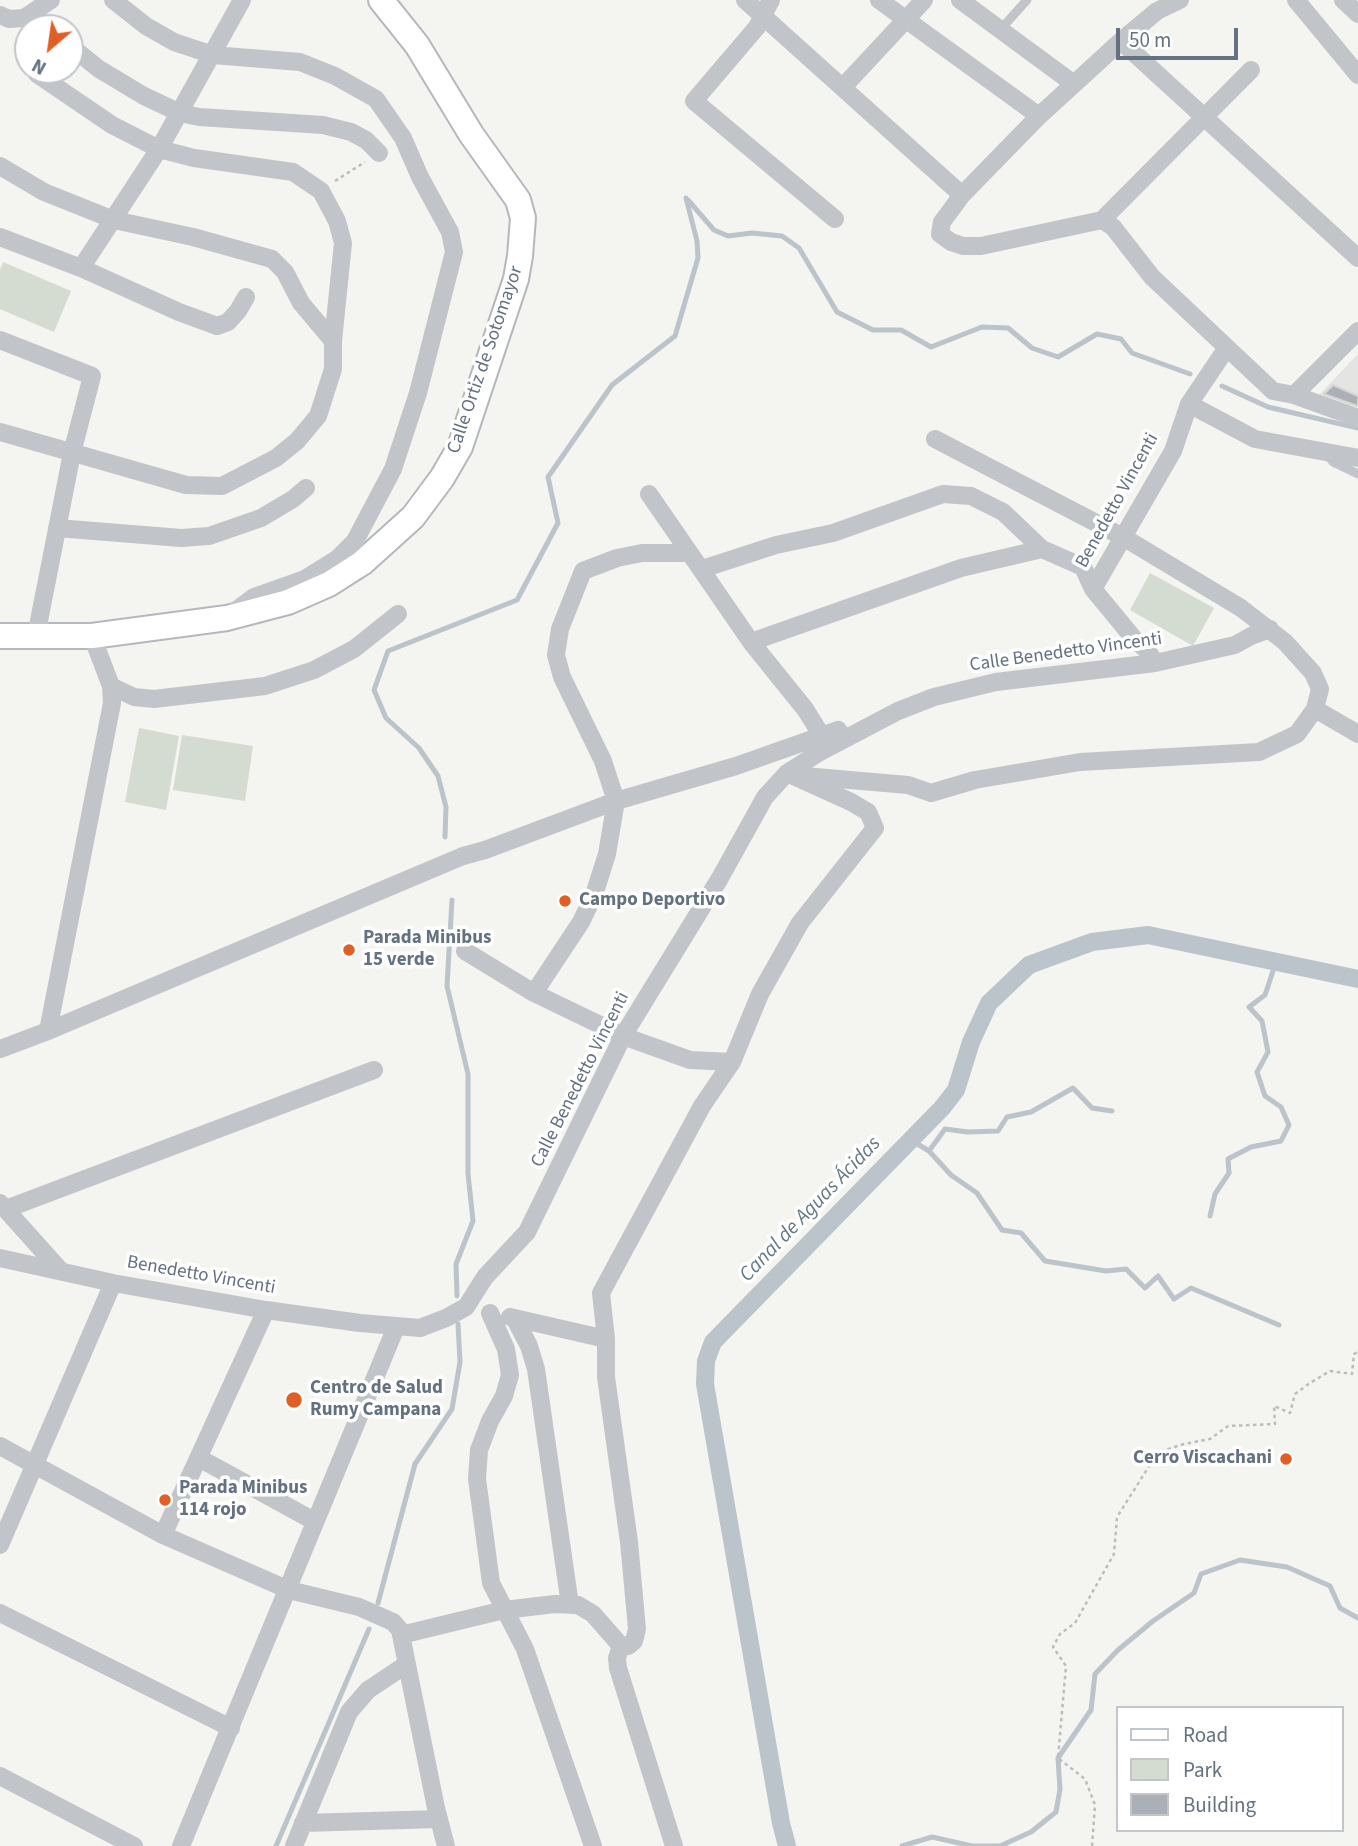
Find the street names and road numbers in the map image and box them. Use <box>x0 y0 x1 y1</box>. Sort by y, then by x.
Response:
street label: Calle Ortiz de Sotomayor <box>443 263 529 457</box>
street label: Benedetto Vincenti <box>1072 430 1164 572</box>
street label: Calle Benedetto Vincenti <box>968 628 1164 678</box>
street label: Calle Benedetto Vincenti <box>527 988 635 1172</box>
street label: Benedetto Vincenti <box>125 1252 277 1300</box>

